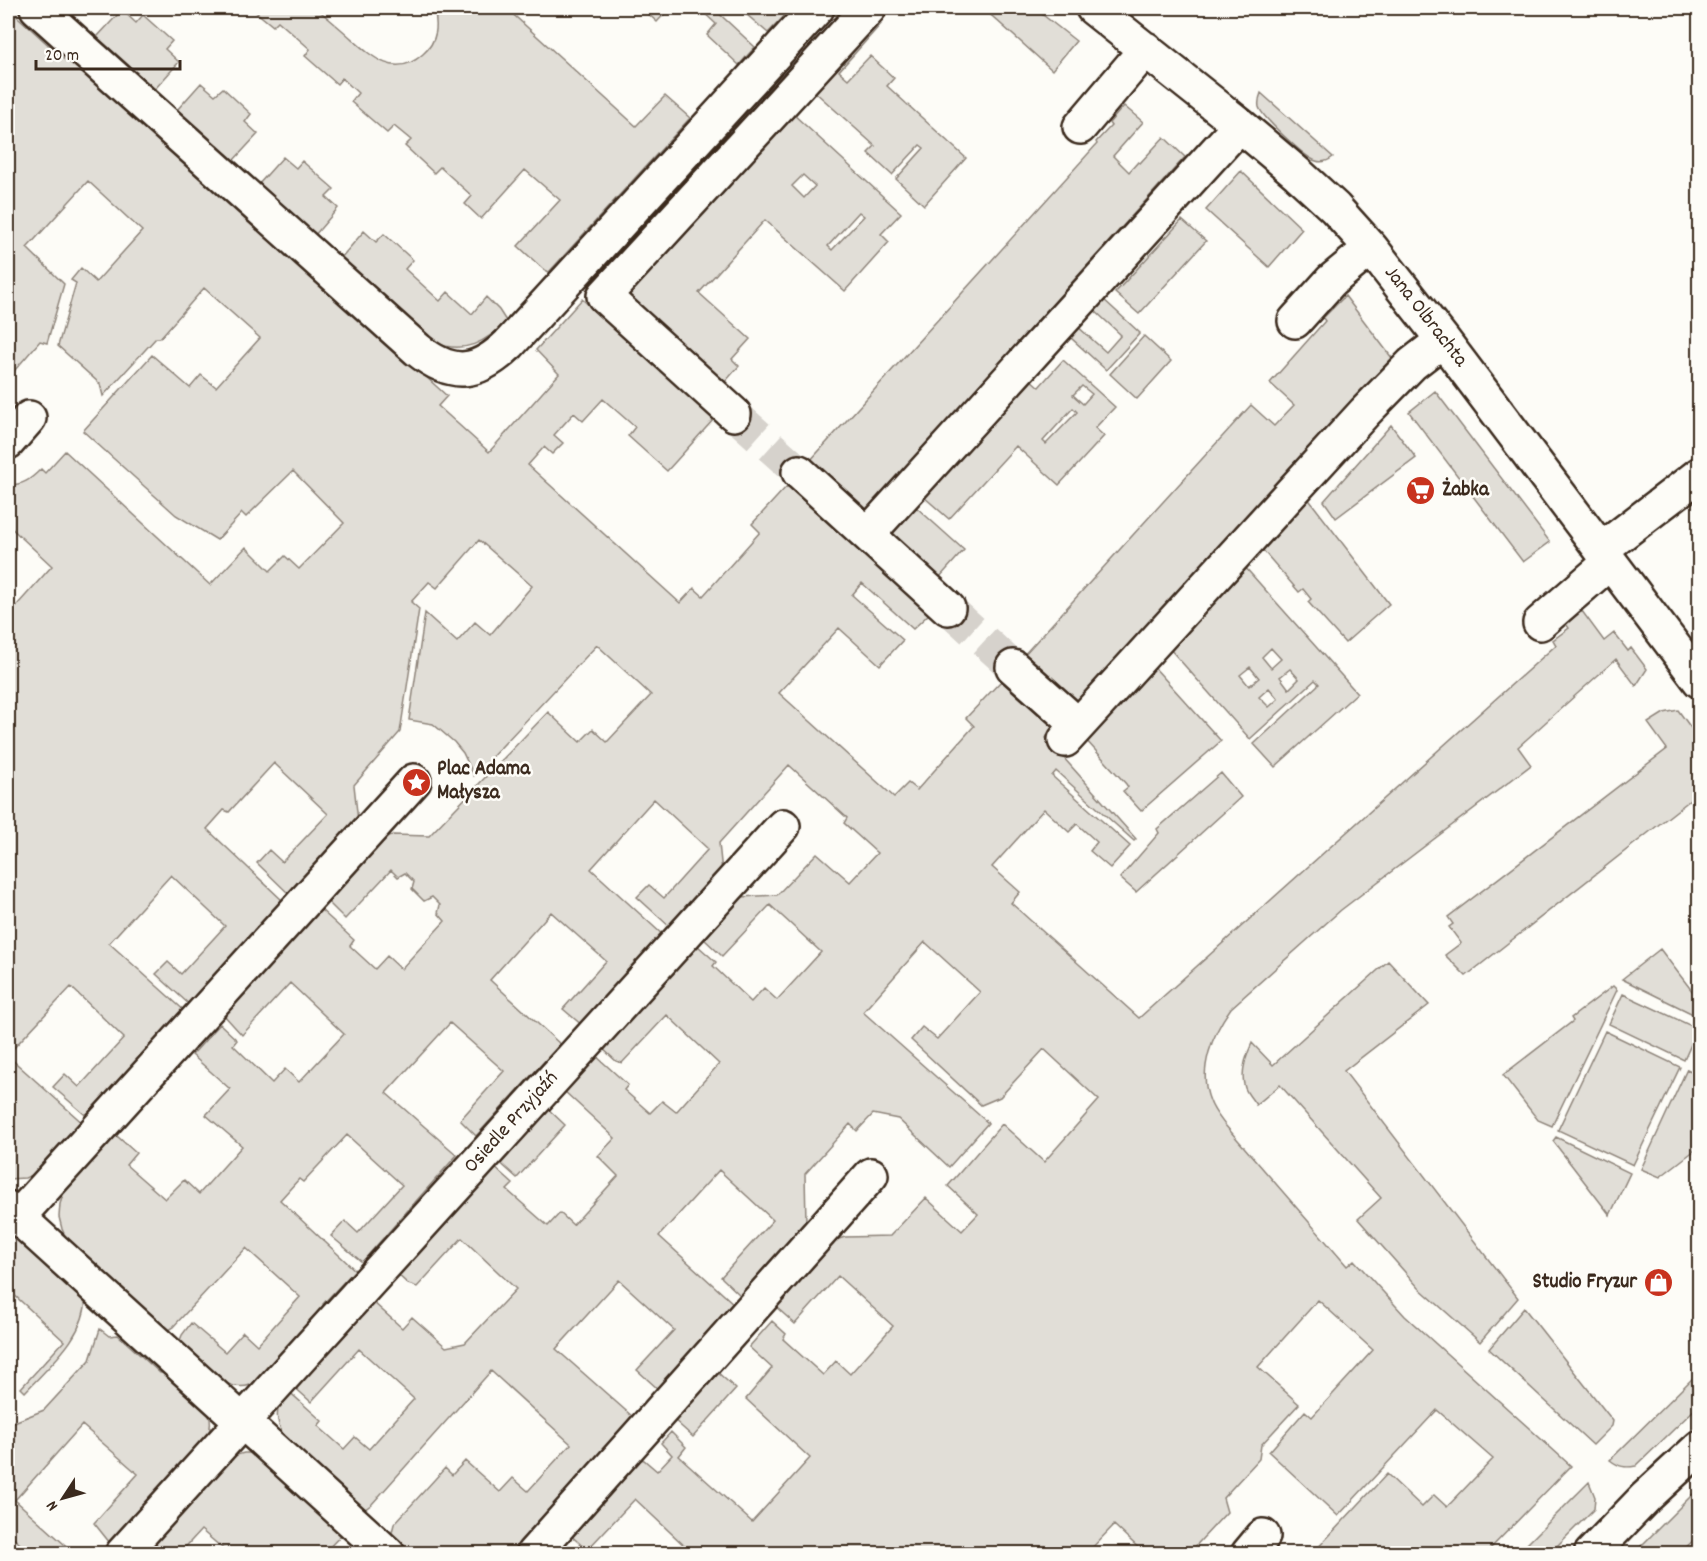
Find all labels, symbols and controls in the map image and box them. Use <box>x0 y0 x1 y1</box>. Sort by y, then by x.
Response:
scale bar <box>36 33 180 71</box>
text: 20 m <box>45 44 79 69</box>
street label: Jana Olbrachta <box>1376 260 1475 375</box>
supermarket icon: Żabka <box>1405 475 1437 507</box>
place label: Żabka <box>1442 476 1490 506</box>
place label: Plac Adama Małysza <box>437 755 531 809</box>
place icon: Plac Adama Małysza <box>400 766 432 798</box>
street label: Osiedle Przyjaźń <box>458 1065 566 1181</box>
shop icon: Studio Fryzur <box>1642 1267 1674 1299</box>
place label: Studio Fryzur <box>1533 1268 1638 1298</box>
north arrow <box>33 1468 93 1528</box>
text: N <box>41 1495 65 1515</box>

